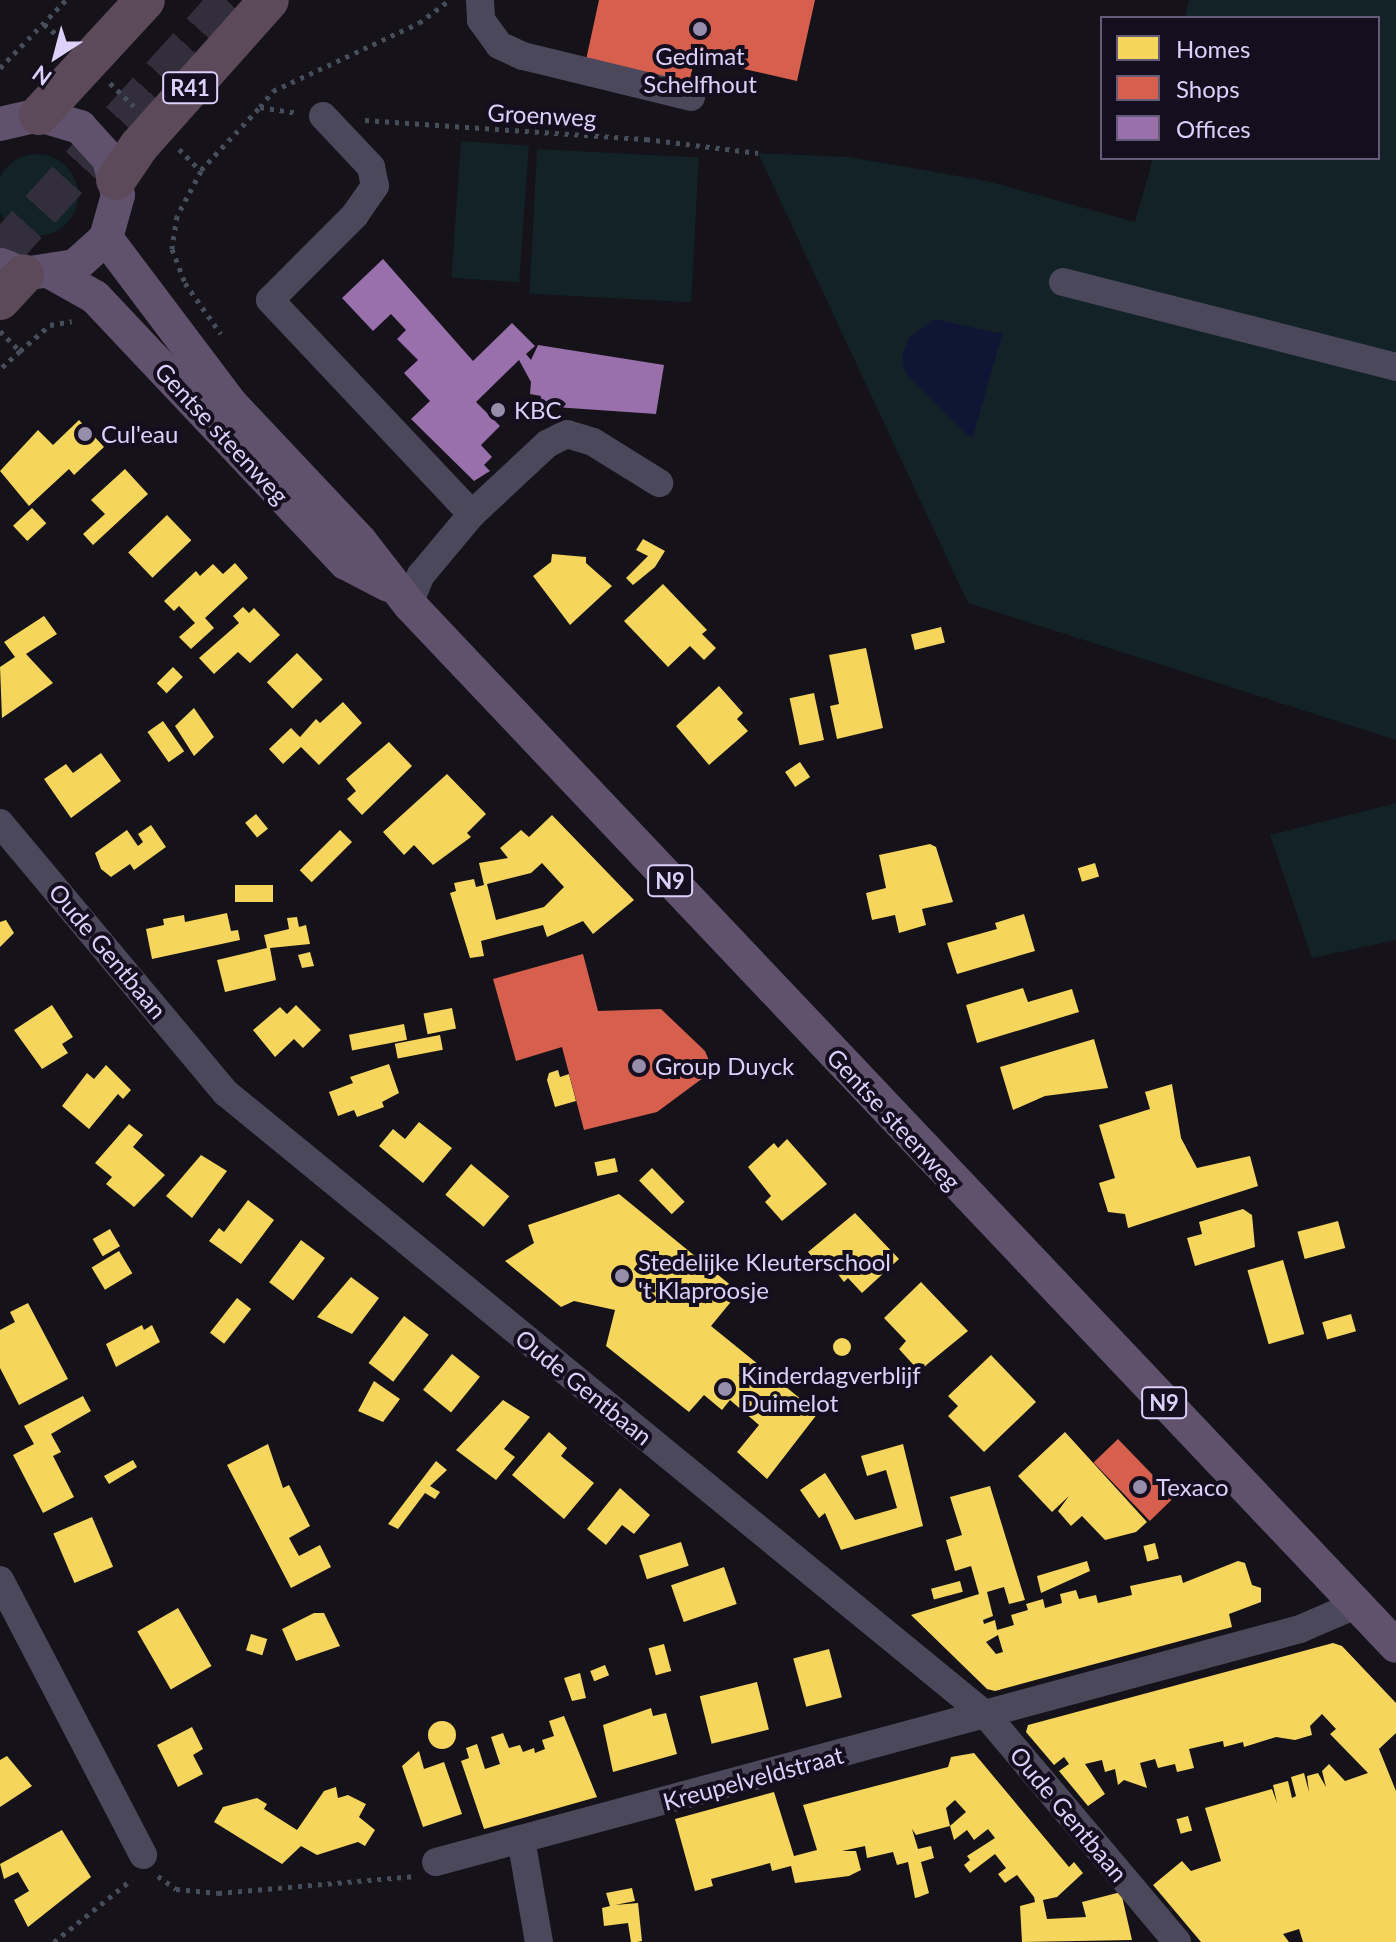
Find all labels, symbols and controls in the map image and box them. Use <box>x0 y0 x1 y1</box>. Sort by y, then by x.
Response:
north arrow <box>16 16 96 96</box>
legend <box>1100 16 1380 160</box>
marker: Gedimat Schelfhout <box>691 20 709 38</box>
text: Homes <box>1176 34 1250 63</box>
place label: Gedimat Schelfhout <box>643 42 757 98</box>
text: N <box>27 60 56 92</box>
road number: R41 <box>162 70 218 106</box>
text: Shops <box>1176 74 1240 103</box>
street label: Groenweg <box>487 98 597 132</box>
text: Offices <box>1176 114 1251 143</box>
street label: Gentse steenweg <box>149 356 295 510</box>
place label: KBC <box>514 396 561 424</box>
marker: KBC <box>489 401 507 419</box>
place label: Cul'eau <box>101 420 178 448</box>
marker: Cul'eau <box>76 425 94 443</box>
road number: N9 <box>646 863 694 899</box>
street label: Oude Gentbaan <box>43 878 173 1024</box>
street label: Gentse steenweg <box>821 1042 967 1196</box>
place label: Group Duyck <box>655 1052 794 1080</box>
marker: Group Duyck <box>630 1057 648 1075</box>
place label: Stedelijke Kleuterschool 't Klaproosje <box>638 1248 891 1304</box>
marker: Stedelijke Kleuterschool 't Klaproosje <box>613 1267 631 1285</box>
street label: Oude Gentbaan <box>510 1323 658 1451</box>
place label: Kinderdagverblijf Duimelot <box>741 1361 921 1417</box>
marker: Kinderdagverblijf Duimelot <box>716 1380 734 1398</box>
road number: N9 <box>1140 1385 1188 1421</box>
place label: Texaco <box>1156 1473 1228 1501</box>
marker: Texaco <box>1131 1478 1149 1496</box>
street label: Kreupelveldstraat <box>660 1740 846 1816</box>
street label: Oude Gentbaan <box>1004 1741 1134 1887</box>

